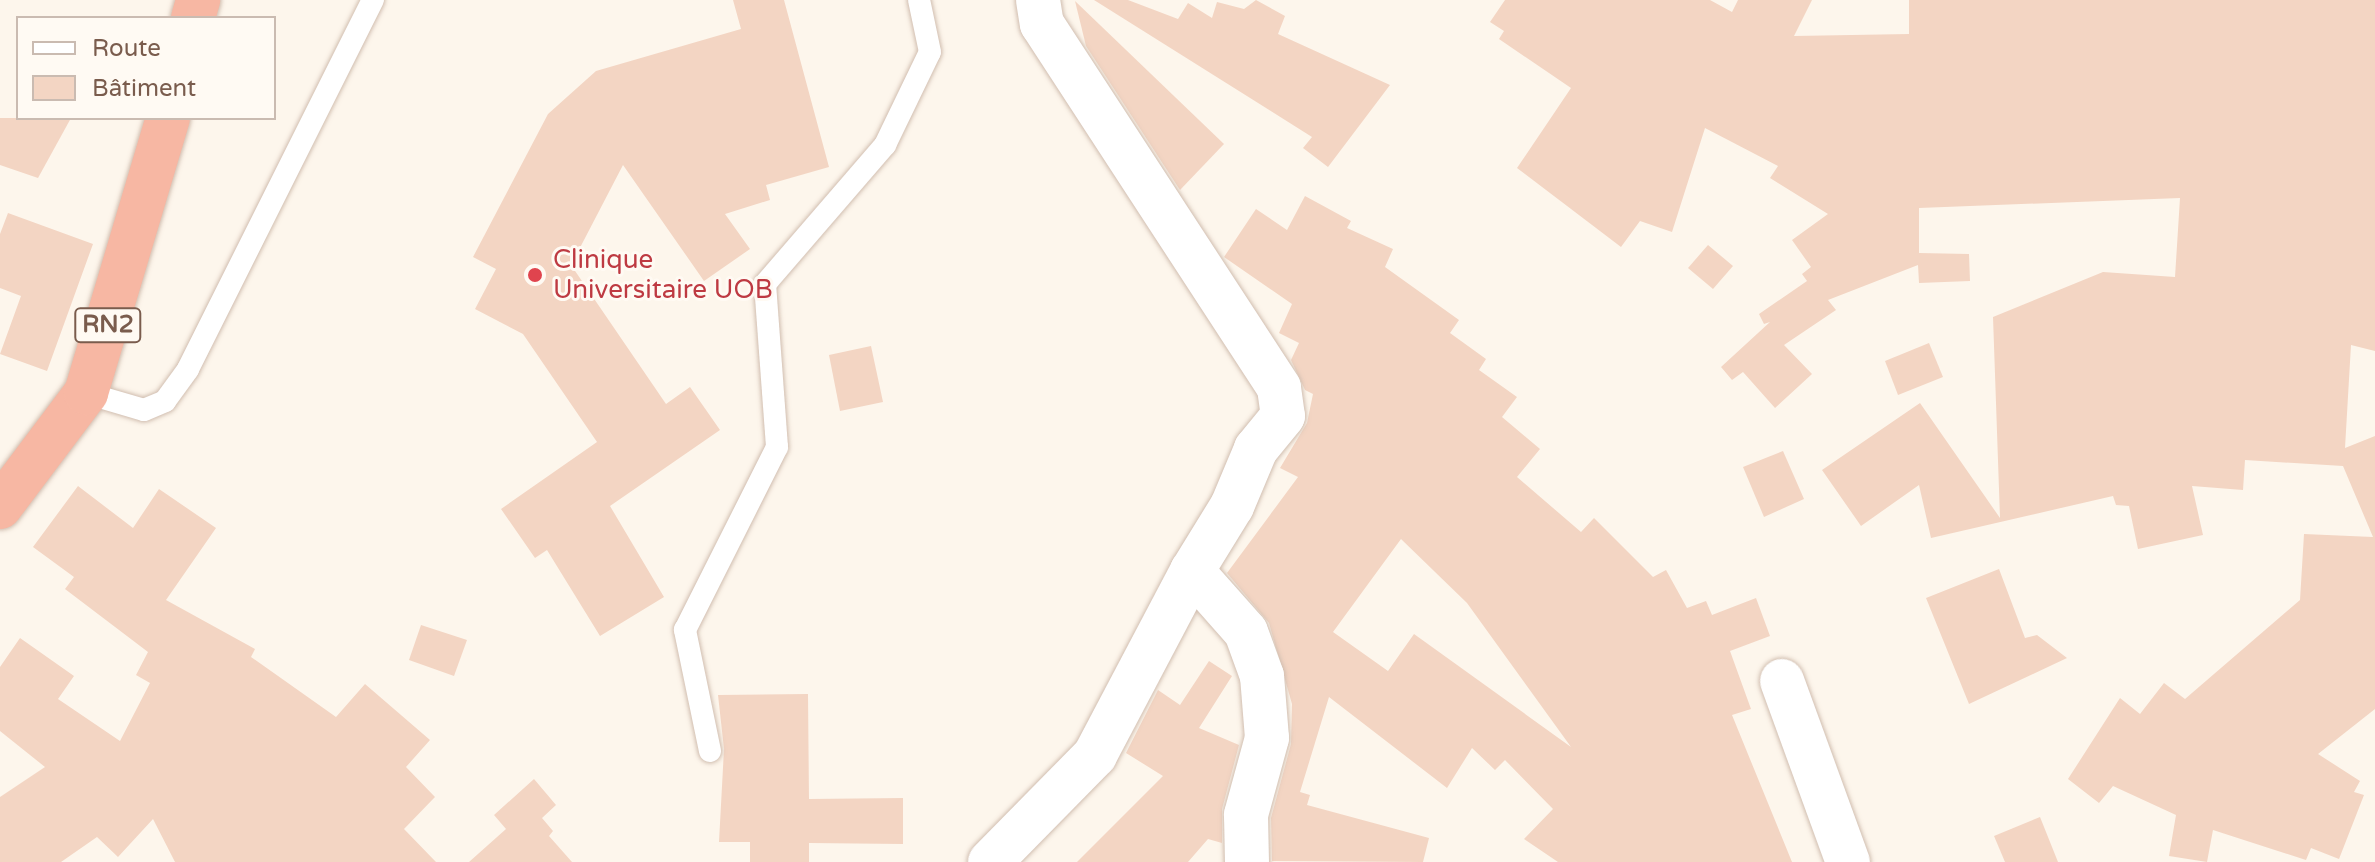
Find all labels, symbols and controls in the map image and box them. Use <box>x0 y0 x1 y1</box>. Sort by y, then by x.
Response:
legend <box>16 16 276 120</box>
text: Route <box>92 34 161 63</box>
text: Bâtiment <box>92 74 196 103</box>
place label: Clinique Universitaire UOB <box>553 244 773 306</box>
marker: Clinique Universitaire UOB <box>524 264 546 286</box>
road number: RN2 <box>74 305 142 345</box>

